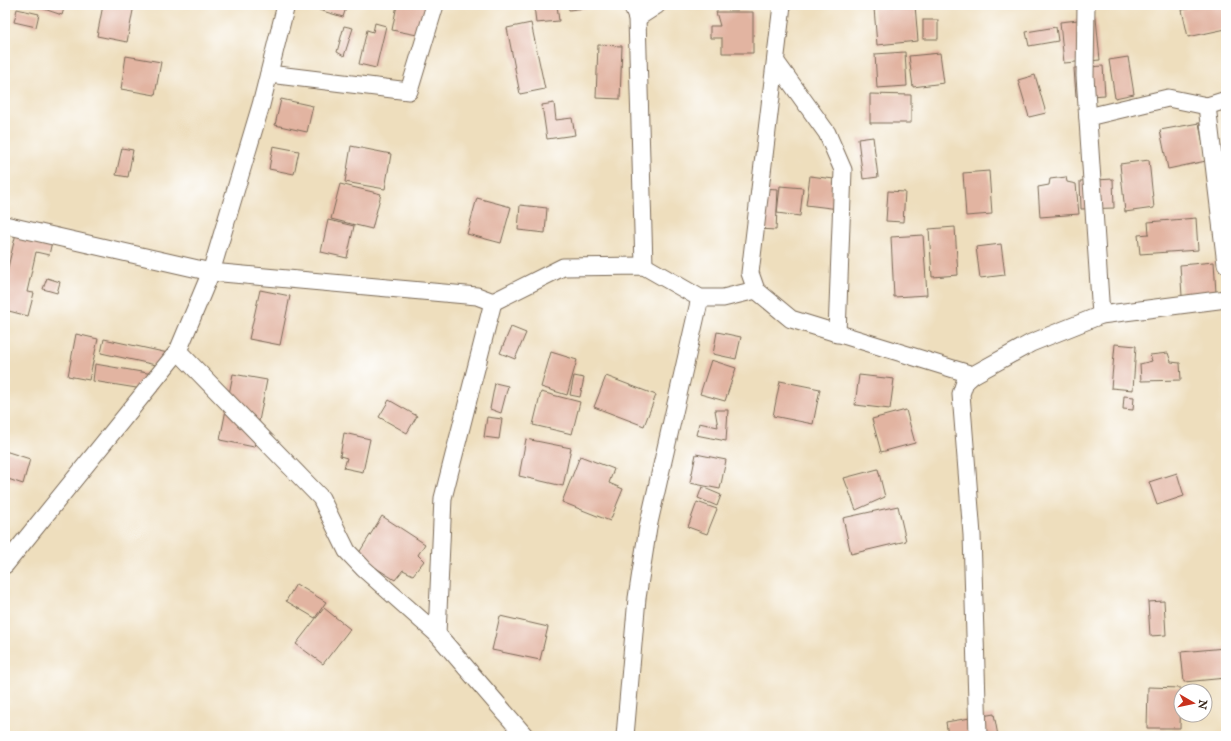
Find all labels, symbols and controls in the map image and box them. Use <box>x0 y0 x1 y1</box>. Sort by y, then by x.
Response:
north arrow <box>1173 683 1213 723</box>
text: N <box>1194 698 1210 711</box>

